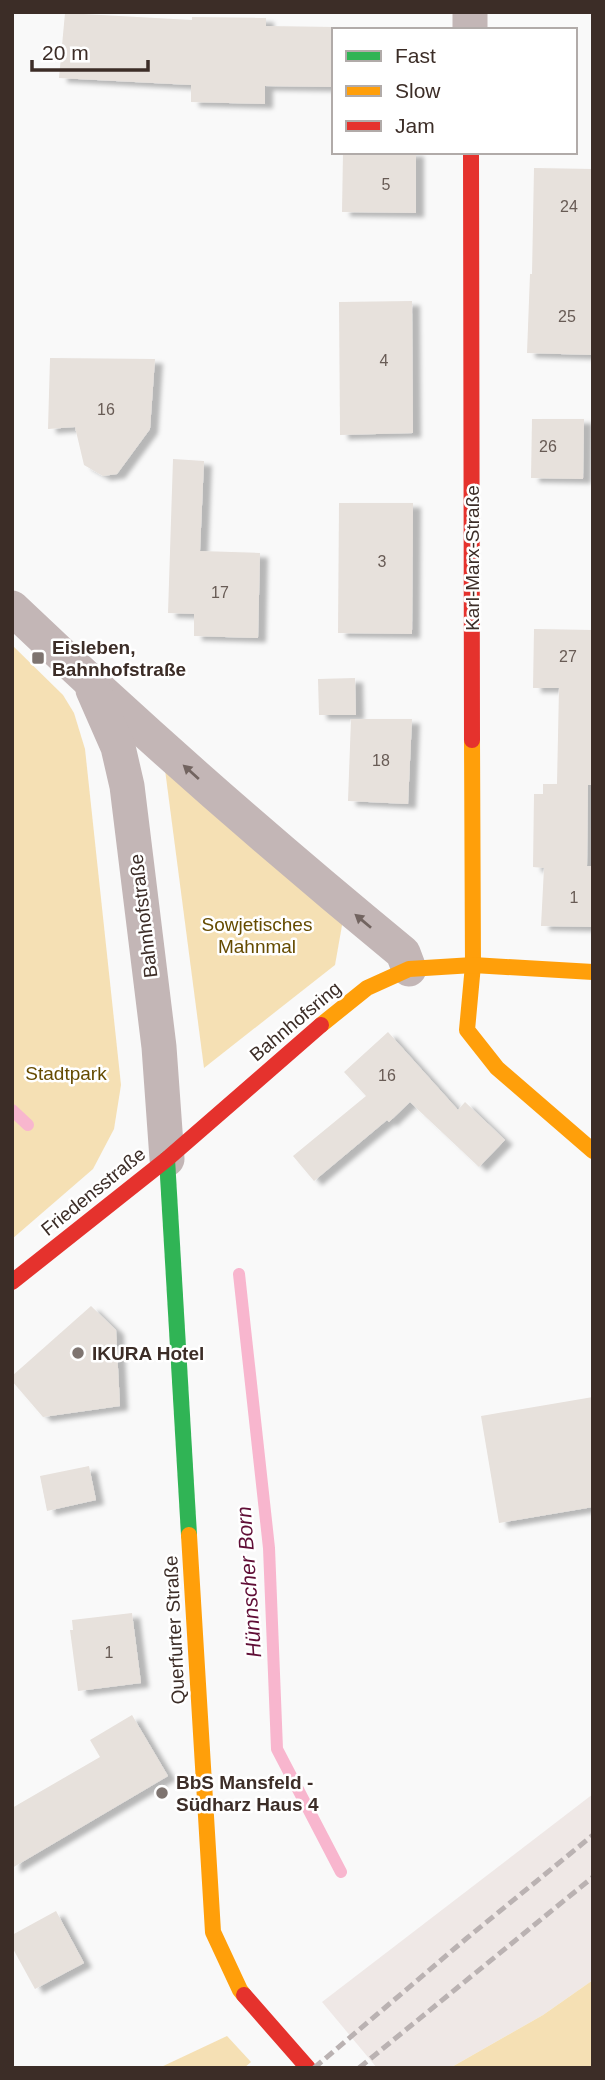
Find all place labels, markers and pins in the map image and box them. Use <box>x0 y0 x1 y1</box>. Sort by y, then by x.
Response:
place label: Eisleben, Bahnhofstraße <box>52 637 186 680</box>
marker: Eisleben, Bahnhofstraße <box>30 650 46 666</box>
place label: IKURA Hotel <box>92 1343 204 1364</box>
marker: IKURA Hotel <box>70 1345 86 1361</box>
place label: BbS Mansfeld - Südharz Haus 4 <box>176 1772 319 1815</box>
marker: BbS Mansfeld - Südharz Haus 4 <box>154 1785 170 1801</box>

